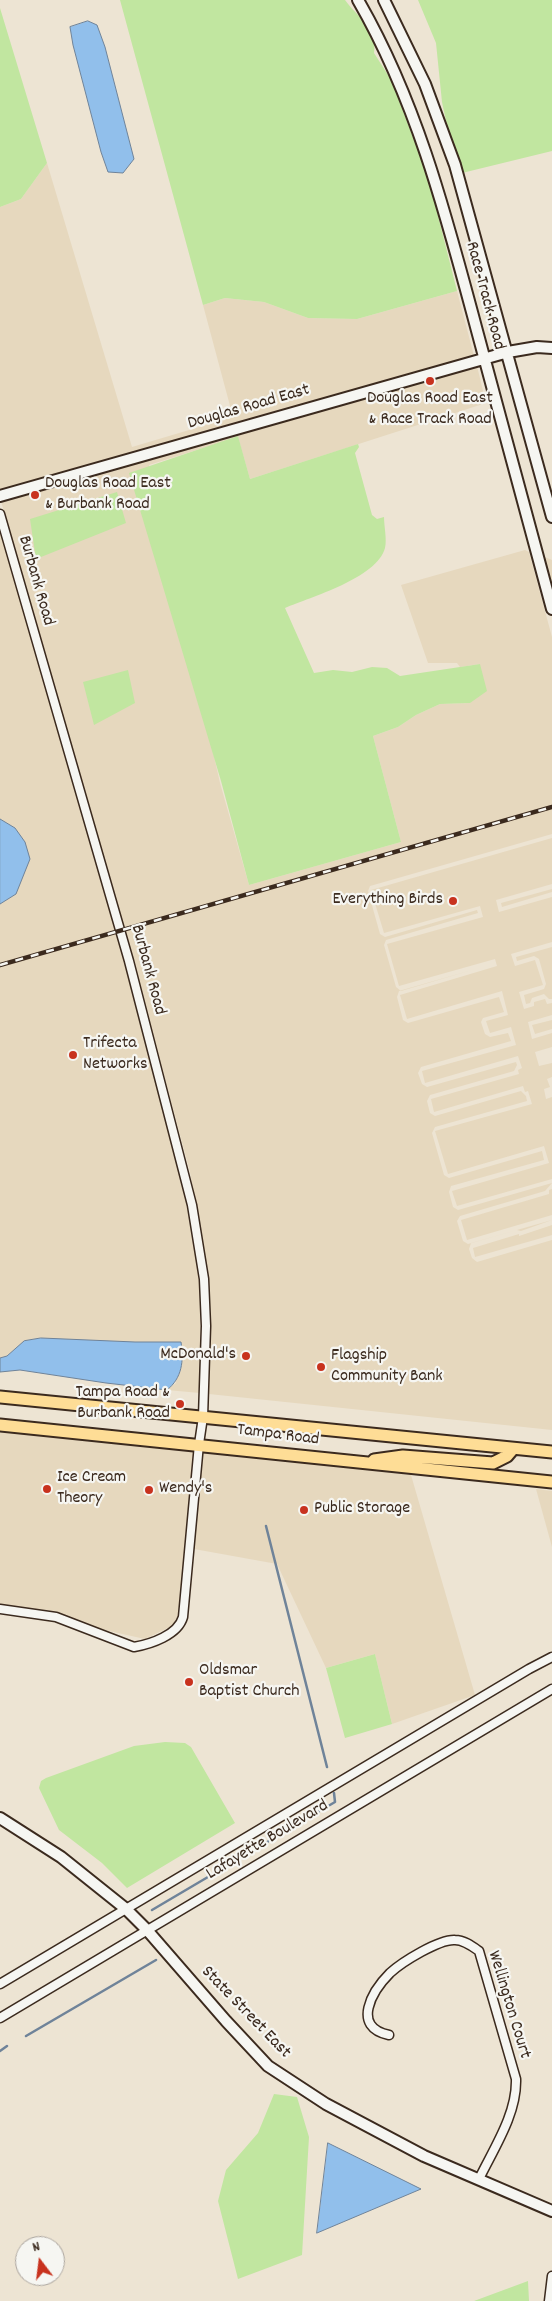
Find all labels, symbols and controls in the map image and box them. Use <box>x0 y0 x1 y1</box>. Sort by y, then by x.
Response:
street label: Race Track Road <box>459 239 509 353</box>
marker: Douglas Road East & Race Track Road <box>424 375 436 387</box>
street label: Douglas Road East <box>185 380 313 436</box>
place label: Douglas Road East & Race Track Road <box>367 389 493 432</box>
place label: Douglas Road East & Burbank Road <box>45 474 171 516</box>
marker: Douglas Road East & Burbank Road <box>29 489 41 501</box>
street label: Burbank Road <box>12 533 58 629</box>
place label: Everything Birds <box>332 890 443 912</box>
marker: Everything Birds <box>447 895 459 907</box>
street label: Burbank Road <box>125 922 169 1018</box>
place label: Trifecta Networks <box>83 1034 148 1076</box>
marker: Trifecta Networks <box>67 1049 79 1061</box>
place label: McDonald's <box>160 1345 236 1367</box>
place label: Flagship Community Bank <box>331 1346 443 1388</box>
marker: McDonald's <box>240 1350 252 1362</box>
marker: Flagship Community Bank <box>315 1361 327 1373</box>
place label: Tampa Road & Burbank Road <box>75 1383 170 1426</box>
marker: Tampa Road & Burbank Road <box>174 1398 186 1410</box>
street label: Tampa Road <box>236 1420 320 1452</box>
place label: Ice Cream Theory <box>57 1468 126 1510</box>
place label: Wendy's <box>159 1479 212 1501</box>
marker: Ice Cream Theory <box>41 1483 53 1495</box>
marker: Wendy's <box>143 1484 155 1496</box>
place label: Public Storage <box>314 1499 410 1521</box>
marker: Public Storage <box>298 1504 310 1516</box>
place label: Oldsmar Baptist Church <box>199 1661 300 1704</box>
marker: Oldsmar Baptist Church <box>183 1676 195 1688</box>
street label: Lafayette Boulevard <box>203 1796 333 1886</box>
street label: Wellington Court <box>481 1949 535 2061</box>
street label: State Street East <box>195 1962 295 2064</box>
north arrow <box>15 2236 65 2286</box>
text: N <box>30 2237 42 2258</box>

